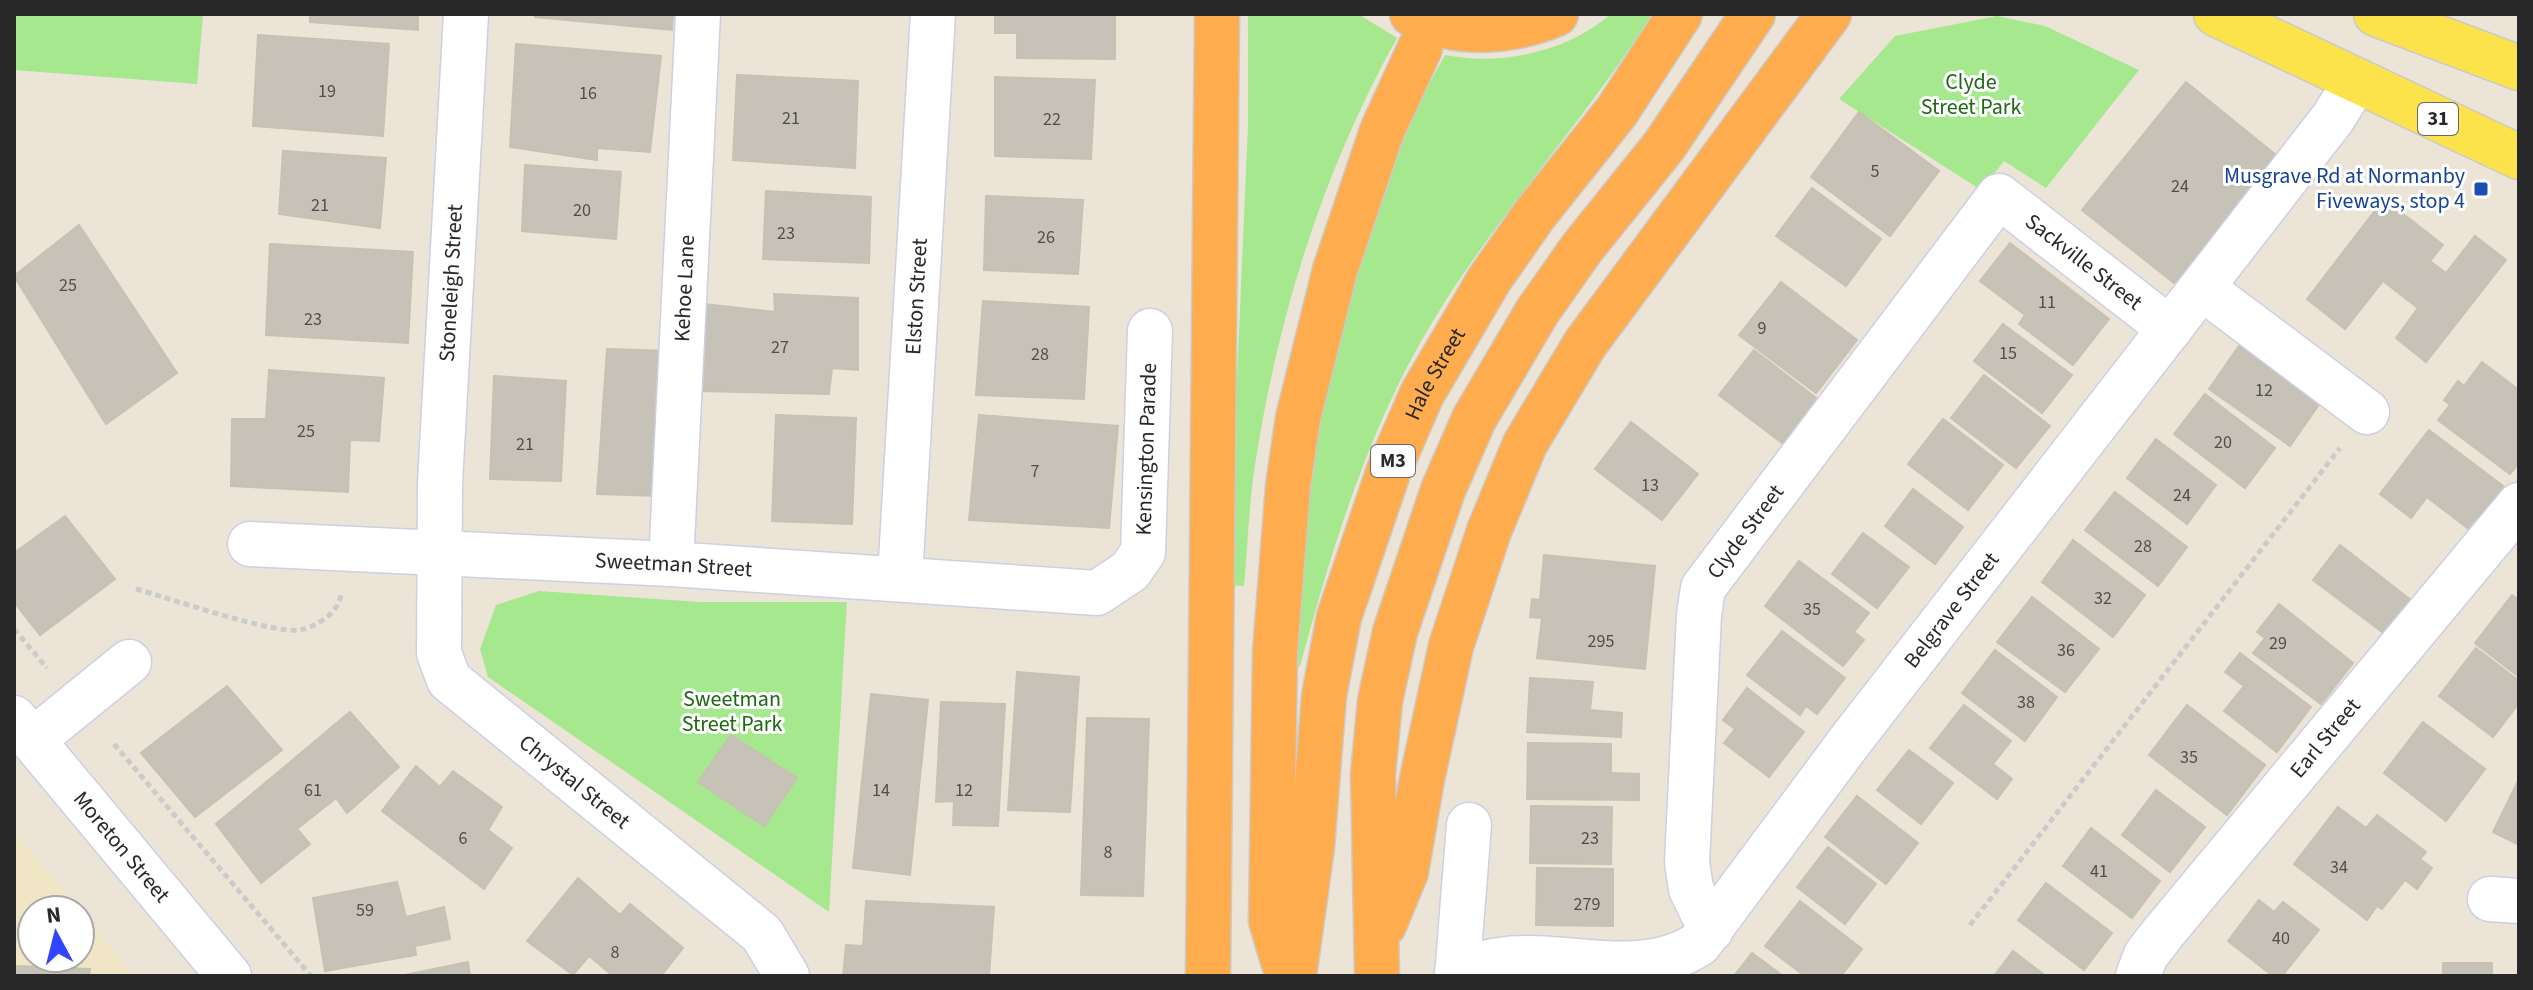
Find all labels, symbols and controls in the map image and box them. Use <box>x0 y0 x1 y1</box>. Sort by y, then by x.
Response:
park label: Clyde Street Park <box>1921 66 2021 123</box>
house number: 19 <box>318 79 336 104</box>
house number: 16 <box>579 81 597 106</box>
road number: 31 <box>2418 103 2458 135</box>
house number: 21 <box>782 106 800 131</box>
house number: 22 <box>1043 107 1061 132</box>
house number: 5 <box>1871 159 1880 184</box>
place label: Musgrave Rd at Normanby Fiveways, stop 4 <box>2224 160 2466 217</box>
house number: 24 <box>2171 174 2189 199</box>
marker: Musgrave Rd at Normanby Fiveways, stop 4 <box>2472 180 2490 198</box>
house number: 21 <box>311 193 329 218</box>
house number: 20 <box>573 198 591 223</box>
street label: Stoneleigh Street <box>431 203 471 363</box>
street label: Sackville Street <box>2018 206 2150 318</box>
house number: 23 <box>777 221 795 246</box>
house number: 26 <box>1037 225 1055 250</box>
street label: Kehoe Lane <box>666 234 703 343</box>
street label: Elston Street <box>897 237 936 356</box>
house number: 25 <box>59 273 77 298</box>
house number: 11 <box>2038 290 2056 315</box>
house number: 23 <box>304 307 322 332</box>
house number: 9 <box>1758 316 1767 341</box>
street label: Hale Street <box>1397 321 1474 425</box>
house number: 27 <box>771 335 789 360</box>
house number: 15 <box>1999 341 2017 366</box>
house number: 28 <box>1031 342 1049 367</box>
street label: Kensington Parade <box>1128 362 1165 536</box>
house number: 12 <box>2255 378 2273 403</box>
house number: 25 <box>297 419 315 444</box>
house number: 20 <box>2214 430 2232 455</box>
house number: 21 <box>516 432 534 457</box>
road number: M3 <box>1371 445 1415 477</box>
house number: 7 <box>1031 459 1040 484</box>
house number: 13 <box>1641 473 1659 498</box>
street label: Clyde Street <box>1699 477 1792 586</box>
house number: 24 <box>2173 483 2191 508</box>
house number: 28 <box>2134 534 2152 559</box>
street label: Sweetman Street <box>594 544 754 586</box>
street label: Belgrave Street <box>1896 545 2007 675</box>
house number: 32 <box>2094 586 2112 611</box>
house number: 35 <box>1803 597 1821 622</box>
house number: 295 <box>1588 629 1614 654</box>
house number: 29 <box>2269 631 2287 656</box>
house number: 36 <box>2057 638 2075 663</box>
park label: Sweetman Street Park <box>682 683 782 740</box>
house number: 38 <box>2017 690 2035 715</box>
street label: Earl Street <box>2282 691 2368 785</box>
street label: Chrystal Street <box>512 727 637 837</box>
house number: 35 <box>2180 745 2198 770</box>
house number: 61 <box>304 778 322 803</box>
house number: 14 <box>872 778 890 803</box>
house number: 12 <box>955 778 973 803</box>
street label: Moreton Street <box>65 784 178 910</box>
house number: 6 <box>459 826 468 851</box>
house number: 23 <box>1581 826 1599 851</box>
house number: 8 <box>1104 840 1113 865</box>
house number: 34 <box>2330 855 2348 880</box>
house number: 41 <box>2090 859 2108 884</box>
house number: 279 <box>1574 892 1600 917</box>
north arrow <box>16 894 96 974</box>
text: N <box>44 898 63 932</box>
house number: 59 <box>356 898 374 923</box>
house number: 40 <box>2272 926 2290 951</box>
house number: 8 <box>611 940 620 965</box>

